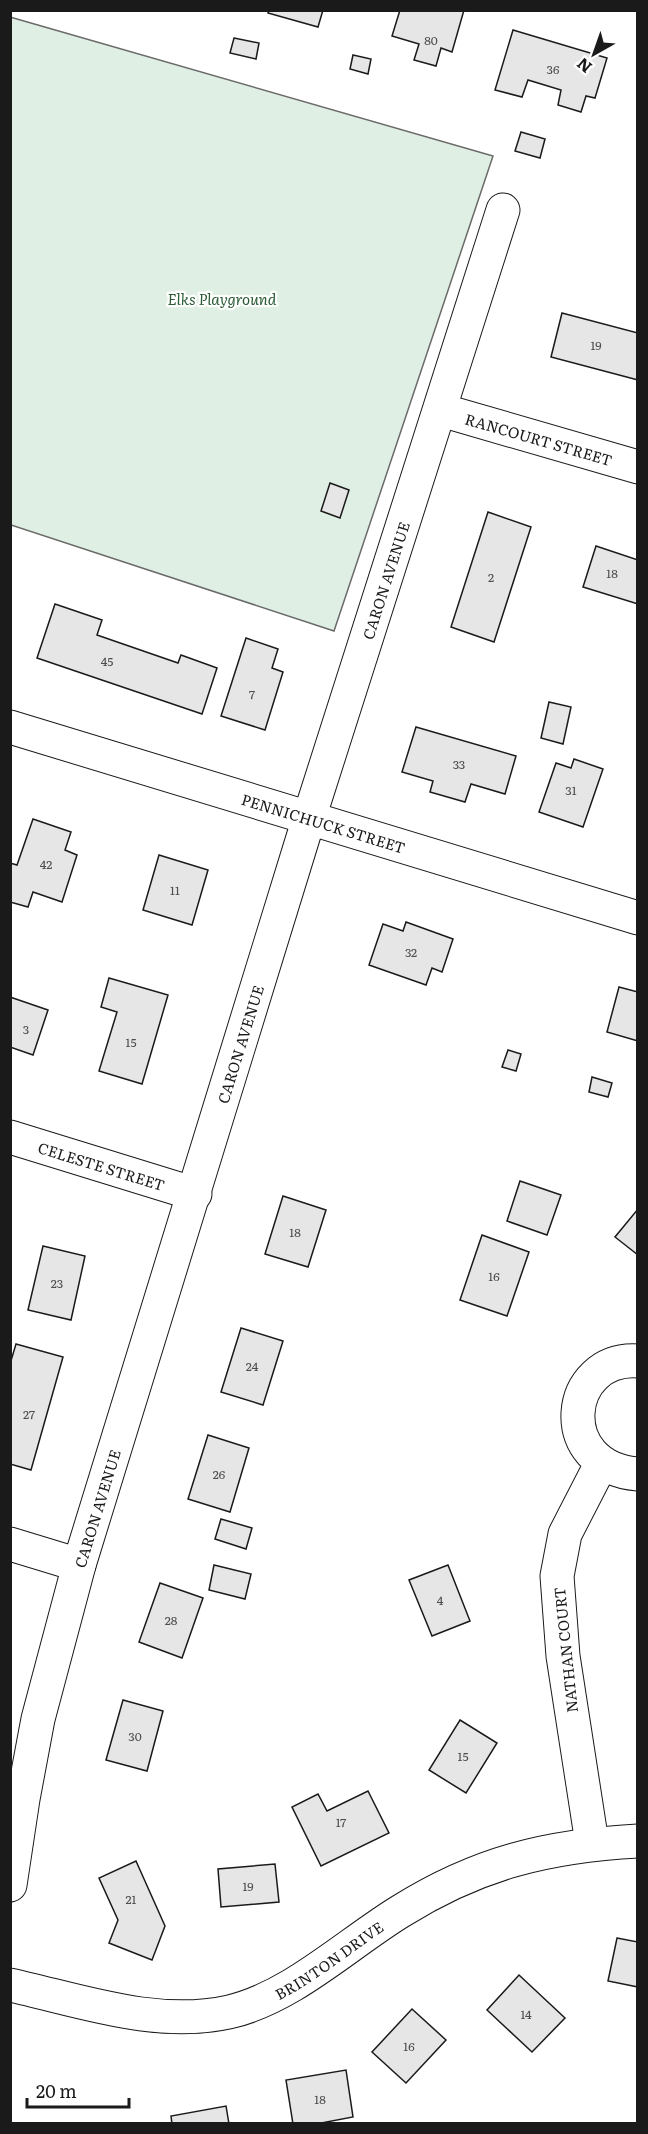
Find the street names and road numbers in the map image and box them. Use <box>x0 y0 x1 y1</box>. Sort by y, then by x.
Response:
street label: RANCOURT STREET <box>463 406 615 471</box>
street label: CARON AVENUE <box>355 518 415 642</box>
street label: PENNICHUCK STREET <box>239 787 409 858</box>
street label: CARON AVENUE <box>210 982 269 1106</box>
street label: CELESTE STREET <box>35 1135 168 1196</box>
street label: CARON AVENUE <box>67 1446 126 1570</box>
street label: NATHAN COURT <box>547 1586 583 1714</box>
street label: BRINTON DRIVE <box>270 1915 387 2004</box>

